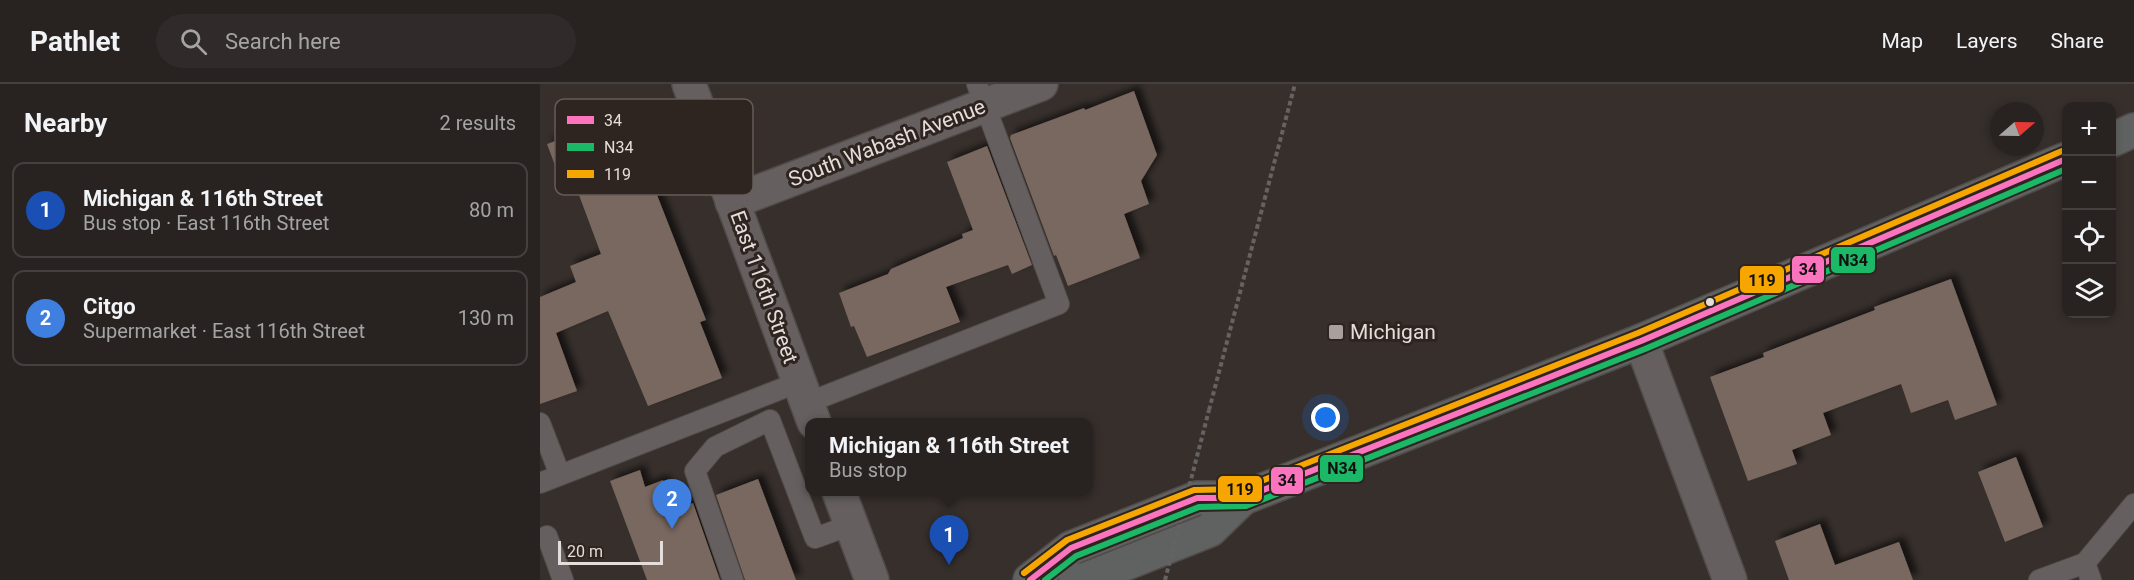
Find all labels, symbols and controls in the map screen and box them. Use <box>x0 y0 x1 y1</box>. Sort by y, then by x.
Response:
search box <box>156 14 576 68</box>
text: Pathlet <box>30 25 120 58</box>
icon: search <box>177 25 210 58</box>
text: Search here <box>225 29 341 54</box>
text: Map <box>1881 29 1923 53</box>
text: Layers <box>1956 29 2017 53</box>
text: Share <box>2050 29 2104 53</box>
street label: South Wabash Avenue <box>785 94 989 192</box>
legend <box>555 99 753 195</box>
north arrow <box>1990 102 2044 156</box>
map controls <box>2062 102 2116 318</box>
button: + <box>2062 102 2116 156</box>
text: Nearby <box>24 108 107 138</box>
text: 2 results <box>440 111 516 135</box>
text: 34 <box>604 111 622 130</box>
text: N34 <box>604 138 633 157</box>
button: − <box>2062 156 2116 210</box>
text: 119 <box>604 165 631 184</box>
text: Michigan & 116th Street <box>83 186 323 211</box>
text: 1 <box>40 198 51 222</box>
text: 80 m <box>469 198 514 222</box>
street label: East 116th Street <box>725 207 803 367</box>
button: locate <box>2062 210 2116 264</box>
text: Bus stop · East 116th Street <box>83 211 329 235</box>
line badge: N34 <box>1830 246 1876 274</box>
text: N34 <box>1838 251 1868 270</box>
line badge: 34 <box>1791 255 1825 284</box>
text: 34 <box>1799 260 1817 279</box>
button: layers <box>2062 264 2116 318</box>
line badge: 119 <box>1739 265 1785 294</box>
text: 119 <box>1748 271 1776 290</box>
text: Citgo <box>83 294 136 319</box>
unlabelled marker <box>1704 296 1716 308</box>
text: 2 <box>40 306 51 330</box>
text: 130 m <box>458 306 514 330</box>
text: Supermarket · East 116th Street <box>83 319 365 343</box>
place label: Michigan <box>1350 320 1436 344</box>
marker: Michigan <box>1327 323 1345 341</box>
your location <box>1311 403 1340 432</box>
popup <box>805 418 1093 496</box>
text: Michigan & 116th Street <box>829 433 1069 458</box>
line badge: N34 <box>1319 454 1364 483</box>
text: Bus stop <box>829 458 907 482</box>
text: N34 <box>1327 459 1357 478</box>
line badge: 34 <box>1270 466 1304 495</box>
text: 34 <box>1278 471 1296 490</box>
line badge: 119 <box>1217 475 1263 503</box>
pin: 2 <box>652 480 692 529</box>
text: 119 <box>1226 480 1254 499</box>
pin: 1 <box>930 516 968 565</box>
scale bar <box>558 538 663 566</box>
text: 20 m <box>567 542 603 561</box>

